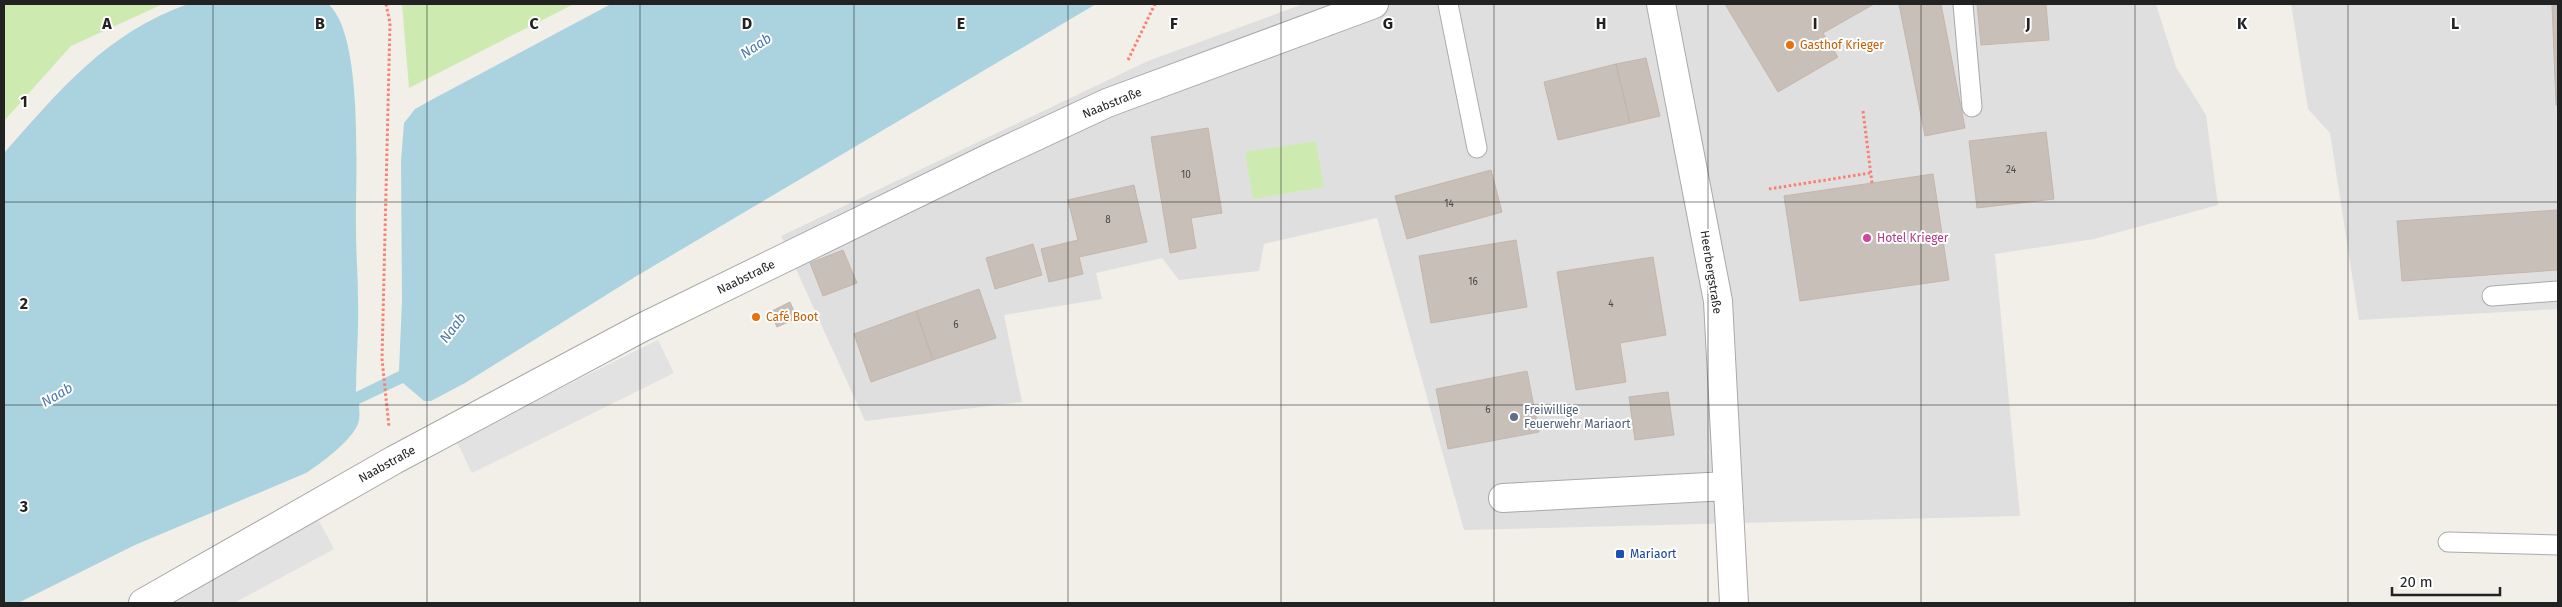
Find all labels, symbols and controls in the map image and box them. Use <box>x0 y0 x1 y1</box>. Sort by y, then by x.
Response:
text: A <box>101 14 112 33</box>
text: B <box>315 14 325 33</box>
text: C <box>529 14 539 33</box>
text: D <box>742 14 752 33</box>
text: E <box>957 14 965 33</box>
text: F <box>1170 14 1178 33</box>
text: G <box>1383 14 1393 33</box>
text: H <box>1596 14 1606 33</box>
text: I <box>1813 14 1817 33</box>
text: J <box>2024 14 2031 33</box>
text: K <box>2237 14 2248 33</box>
text: L <box>2451 14 2459 33</box>
water label: Naab <box>737 30 775 62</box>
place label: Gasthof Krieger <box>1800 38 1884 52</box>
marker: Gasthof Krieger <box>1784 39 1796 51</box>
street label: Naabstraße <box>1080 85 1144 121</box>
text: 1 <box>20 92 28 111</box>
house number: 24 <box>2006 164 2017 176</box>
house number: 10 <box>1181 169 1191 181</box>
house number: 14 <box>1444 198 1455 210</box>
house number: 8 <box>1105 214 1111 226</box>
street label: Heerbergstraße <box>1697 229 1725 315</box>
place label: Hotel Krieger <box>1877 231 1949 245</box>
marker: Hotel Krieger <box>1861 232 1873 244</box>
street label: Naabstraße <box>715 257 777 297</box>
house number: 16 <box>1468 276 1478 288</box>
text: 2 <box>20 294 28 313</box>
house number: 4 <box>1608 298 1614 310</box>
water label: Naab <box>436 309 470 347</box>
place label: Café Boot <box>766 310 819 324</box>
marker: Café Boot <box>750 311 762 323</box>
house number: 6 <box>953 319 959 331</box>
water label: Naab <box>38 379 76 411</box>
place label: Freiwillige Feuerwehr Mariaort <box>1524 403 1631 431</box>
house number: 6 <box>1485 404 1491 416</box>
marker: Freiwillige Feuerwehr Mariaort <box>1508 411 1520 423</box>
street label: Naabstraße <box>356 443 418 485</box>
text: 3 <box>19 497 28 516</box>
place label: Mariaort <box>1630 547 1677 561</box>
marker: Mariaort <box>1614 548 1626 560</box>
scale bar <box>2392 564 2500 596</box>
text: 20 m <box>2400 573 2433 591</box>

